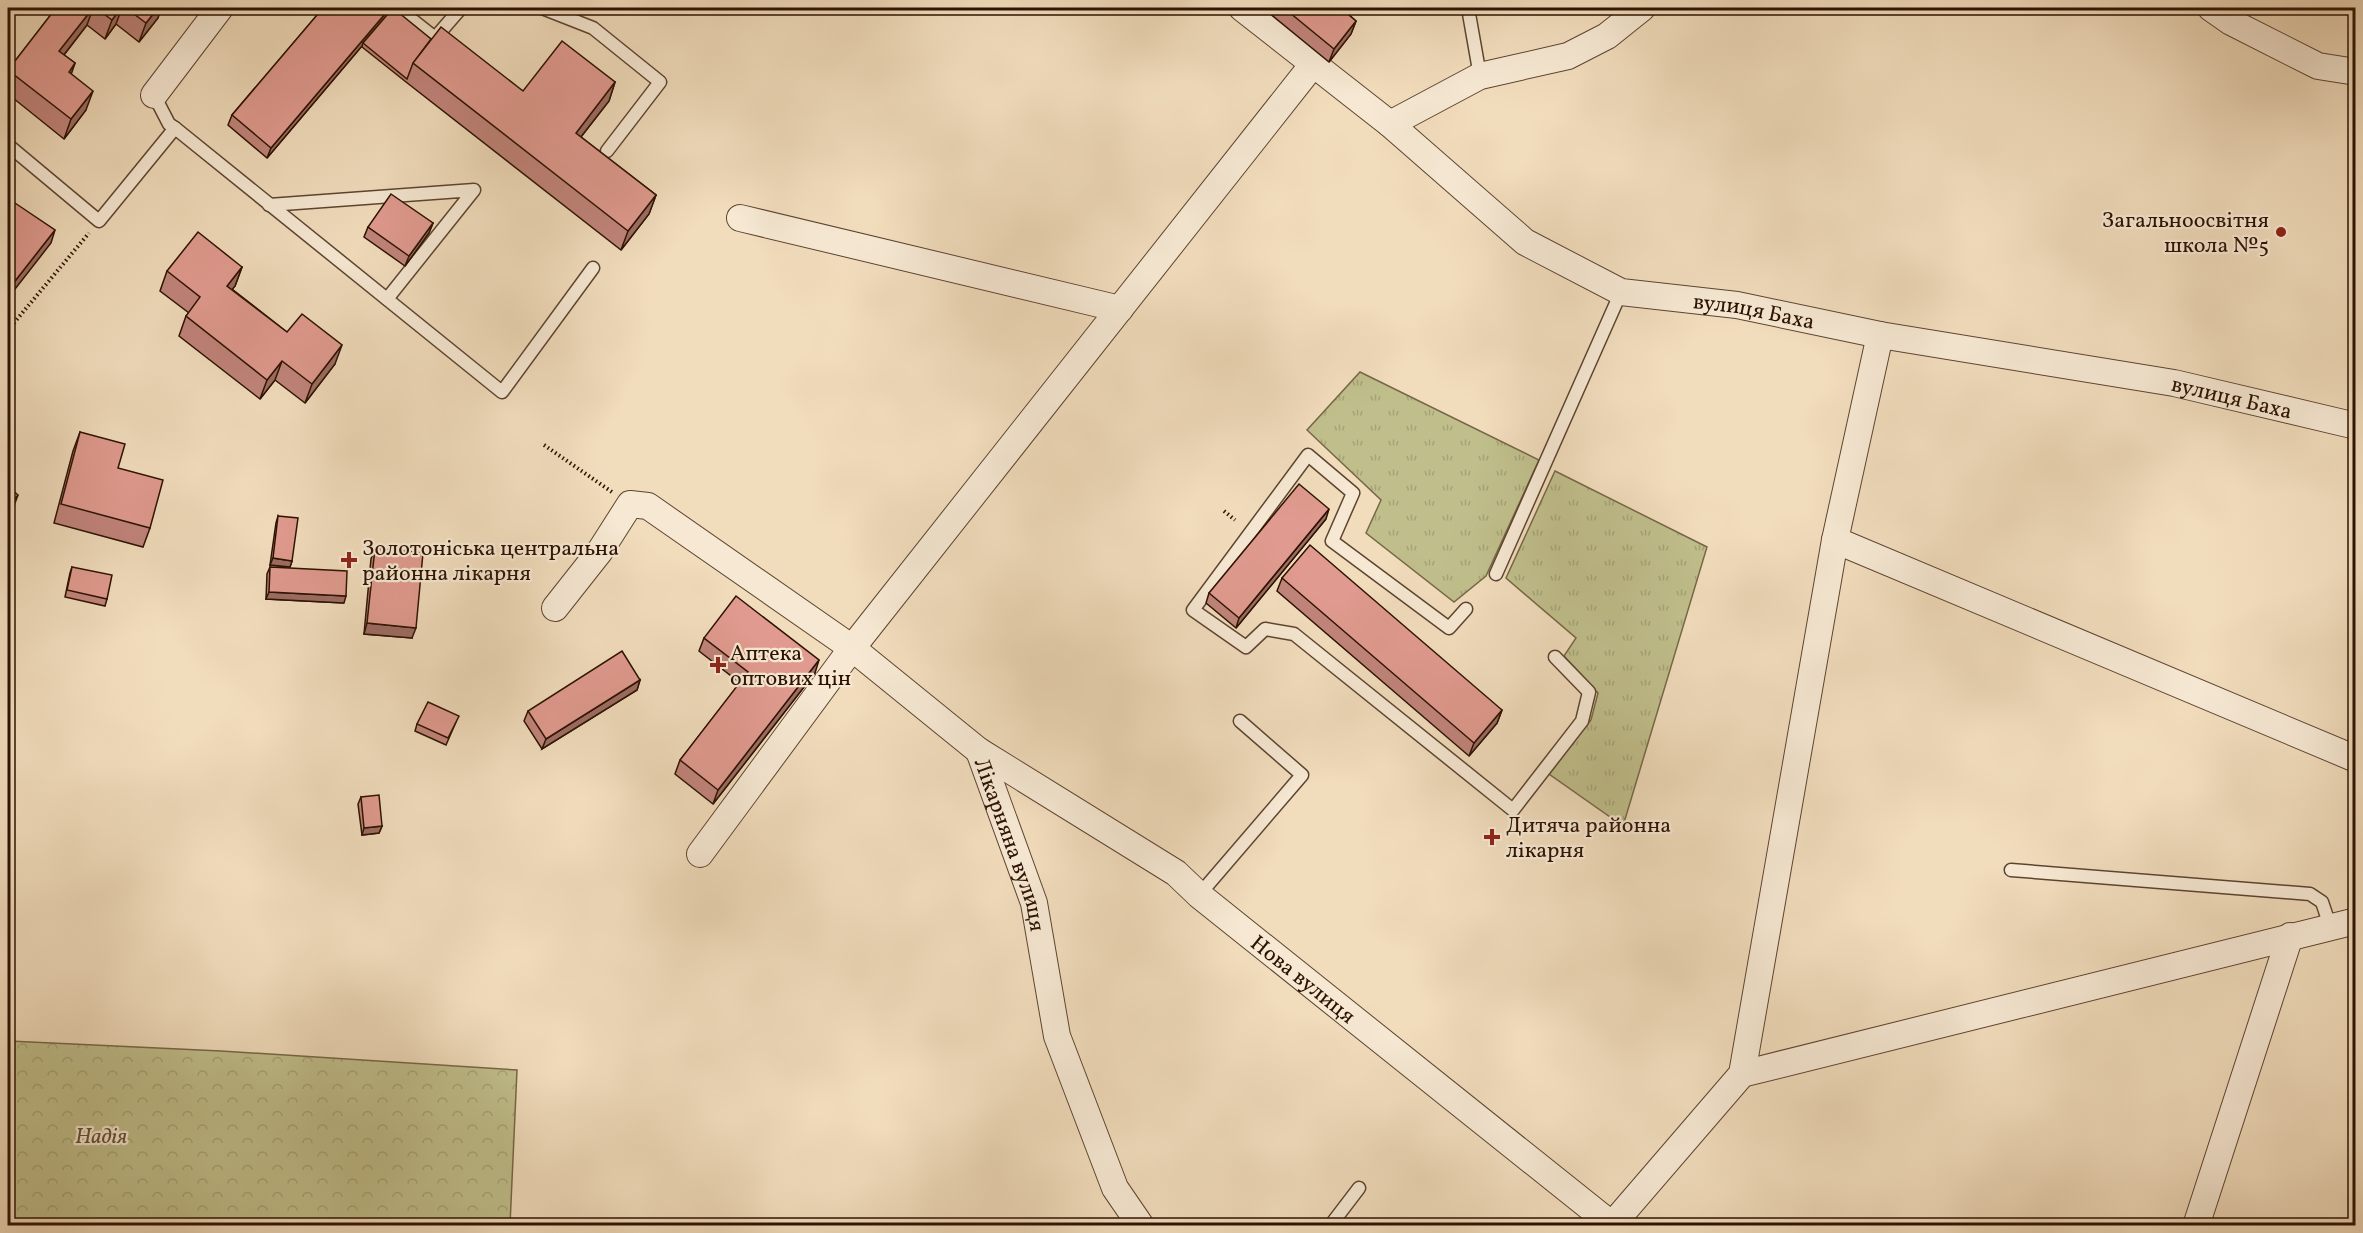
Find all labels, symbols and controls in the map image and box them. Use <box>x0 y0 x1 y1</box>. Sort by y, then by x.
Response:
place label: Загальноосвітня школа №5 <box>2102 206 2269 262</box>
marker: Загальноосвітня школа №5 <box>2274 225 2288 239</box>
street label: вулиця Баха <box>1691 287 1817 339</box>
street label: вулиця Баха <box>2168 370 2295 428</box>
place label: Золотоніська центральна районна лікарня <box>362 534 619 590</box>
marker: Золотоніська центральна районна лікарня <box>340 551 358 569</box>
place label: Аптека оптових цін <box>730 639 851 695</box>
marker: Аптека оптових цін <box>711 658 725 672</box>
street label: Лікарняна вулиця <box>965 754 1052 934</box>
place label: Дитяча районна лікарня <box>1506 811 1671 867</box>
marker: Дитяча районна лікарня <box>1483 828 1501 846</box>
street label: Нова вулиця <box>1243 929 1361 1032</box>
park label: Надія <box>75 1122 127 1153</box>

